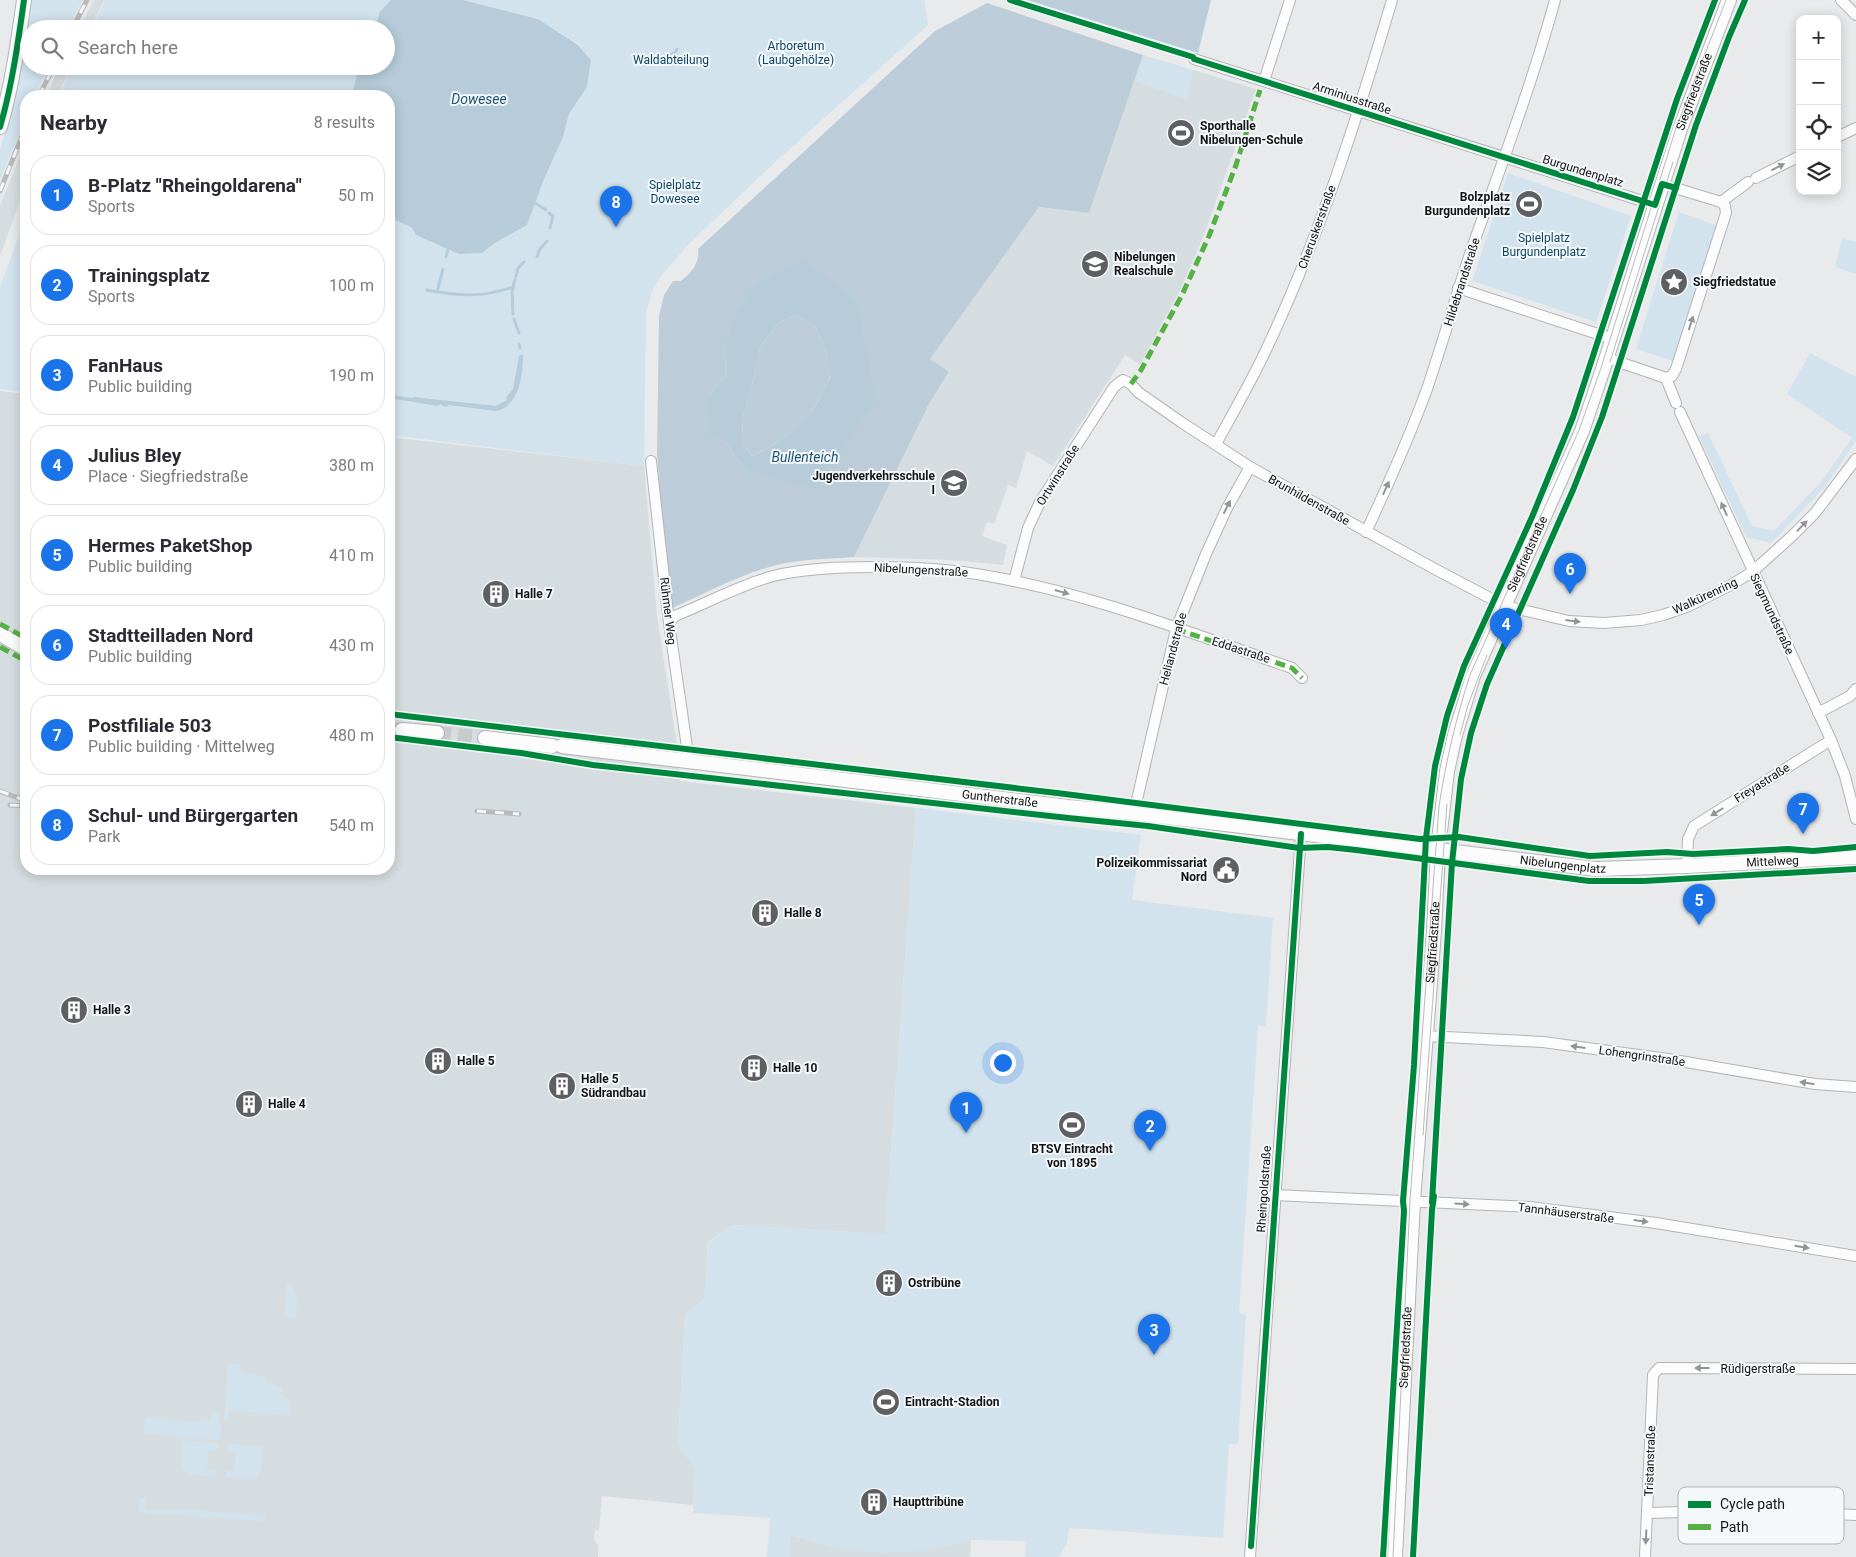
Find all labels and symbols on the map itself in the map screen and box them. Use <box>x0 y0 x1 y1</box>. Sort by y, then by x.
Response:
park label: Arboretum (Laubgehölze) <box>758 39 834 67</box>
street label: Siegfriedstraße <box>1673 51 1715 132</box>
park label: Waldabteilung <box>633 53 709 67</box>
street label: Arminiusstraße <box>1311 79 1393 117</box>
water label: Dowesee <box>451 91 507 107</box>
sports icon: Sporthalle Nibelungen-Schule <box>1166 118 1196 148</box>
place label: Sporthalle Nibelungen-Schule <box>1200 119 1304 147</box>
street label: Burgundenplatz <box>1541 152 1625 190</box>
one-way arrow <box>1771 163 1785 171</box>
park label: Spielplatz Dowesee <box>649 178 701 206</box>
street label: Cheruskerstraße <box>1295 183 1339 271</box>
pin: 8 <box>600 186 632 227</box>
sports icon: Bolzplatz Burgundenplatz <box>1514 189 1544 219</box>
place label: Bolzplatz Burgundenplatz <box>1425 190 1510 218</box>
park label: Spielplatz Burgundenplatz <box>1502 231 1586 259</box>
street label: Hildebrandstraße <box>1441 236 1483 328</box>
school or university icon: Nibelungen Realschule <box>1080 249 1110 279</box>
place label: Nibelungen Realschule <box>1114 250 1176 278</box>
place icon: Siegfriedstatue <box>1659 267 1689 297</box>
place label: Siegfriedstatue <box>1693 275 1776 289</box>
one-way arrow <box>1687 315 1695 330</box>
street label: Ortwinstraße <box>1034 442 1082 508</box>
water label: Bullenteich <box>772 449 838 465</box>
school or university icon: Jugendverkehrsschule I <box>939 468 969 498</box>
place label: Jugendverkehrsschule I <box>812 469 936 497</box>
street label: Brunhildenstraße <box>1266 472 1352 528</box>
one-way arrow <box>1383 481 1391 495</box>
one-way arrow <box>1223 500 1231 514</box>
one-way arrow <box>1719 502 1727 516</box>
street label: Siegfriedstraße <box>1504 514 1550 594</box>
one-way arrow <box>1796 520 1808 532</box>
pin: 6 <box>1554 553 1586 594</box>
street label: Nibelungenstraße <box>873 561 969 579</box>
street label: Siegmundstraße <box>1747 571 1797 657</box>
street label: Walkürenring <box>1670 575 1740 617</box>
street label: Rühmer Weg <box>657 576 679 646</box>
building icon: Halle 7 <box>481 579 511 609</box>
place label: Halle 7 <box>515 587 553 601</box>
one-way arrow <box>1054 589 1069 597</box>
pin: 4 <box>1490 608 1522 649</box>
street label: Heliandstraße <box>1157 611 1189 687</box>
one-way arrow <box>1565 617 1581 625</box>
street label: Eddastraße <box>1210 634 1272 666</box>
street label: Freyastraße <box>1732 760 1792 806</box>
street label: Guntherstraße <box>961 787 1039 810</box>
pin: 7 <box>1787 793 1819 834</box>
one-way arrow <box>1710 807 1723 816</box>
street label: Nibelungenplatz <box>1519 853 1606 876</box>
street label: Mittelweg <box>1746 853 1799 870</box>
public building icon: Polizeikommissariat Nord <box>1211 855 1241 885</box>
place label: Polizeikommissariat Nord <box>1097 856 1207 884</box>
pin: 5 <box>1683 884 1715 925</box>
building icon: Halle 8 <box>750 898 780 928</box>
street label: Siegfriedstraße <box>1423 901 1442 983</box>
place label: Halle 8 <box>784 906 822 920</box>
building icon: Halle 3 <box>59 995 89 1025</box>
place label: Halle 3 <box>93 1003 131 1017</box>
one-way arrow <box>1569 1043 1585 1051</box>
street label: Lohengrinstraße <box>1598 1043 1686 1069</box>
building icon: Halle 5 <box>423 1046 453 1076</box>
your location <box>990 1050 1016 1076</box>
building icon: Halle 10 <box>739 1053 769 1083</box>
place label: Halle 5 <box>457 1054 495 1068</box>
place label: Halle 10 <box>773 1061 818 1075</box>
building icon: Halle 5 Südrandbau <box>547 1071 577 1101</box>
place label: Halle 5 Südrandbau <box>581 1072 646 1100</box>
one-way arrow <box>1799 1078 1815 1086</box>
building icon: Halle 4 <box>234 1089 264 1119</box>
pin: 1 <box>950 1092 982 1133</box>
place label: Halle 4 <box>268 1097 306 1111</box>
sports icon: BTSV Eintracht von 1895 <box>1057 1110 1087 1140</box>
pin: 2 <box>1134 1110 1166 1151</box>
place label: BTSV Eintracht von 1895 <box>1031 1142 1113 1170</box>
street label: Rheingoldstraße <box>1254 1145 1274 1233</box>
one-way arrow <box>1454 1200 1470 1208</box>
street label: Tannhäuserstraße <box>1517 1200 1615 1226</box>
one-way arrow <box>1633 1218 1649 1226</box>
one-way arrow <box>1794 1244 1810 1252</box>
building icon: Ostribüne <box>874 1268 904 1298</box>
place label: Ostribüne <box>908 1276 961 1290</box>
street label: Siegfriedstraße <box>1397 1306 1415 1388</box>
pin: 3 <box>1138 1314 1170 1355</box>
street label: Rüdigerstraße <box>1721 1362 1795 1376</box>
one-way arrow <box>1694 1364 1710 1372</box>
sports icon: Eintracht-Stadion <box>871 1387 901 1417</box>
place label: Eintracht-Stadion <box>905 1395 1000 1409</box>
street label: Tristanstraße <box>1642 1425 1658 1497</box>
building icon: Haupttribüne <box>859 1487 889 1517</box>
legend <box>1678 1487 1844 1544</box>
place label: Haupttribüne <box>893 1495 964 1509</box>
text: Cycle path <box>1720 1496 1785 1512</box>
text: Path <box>1720 1519 1749 1535</box>
one-way arrow <box>1642 1529 1650 1545</box>

